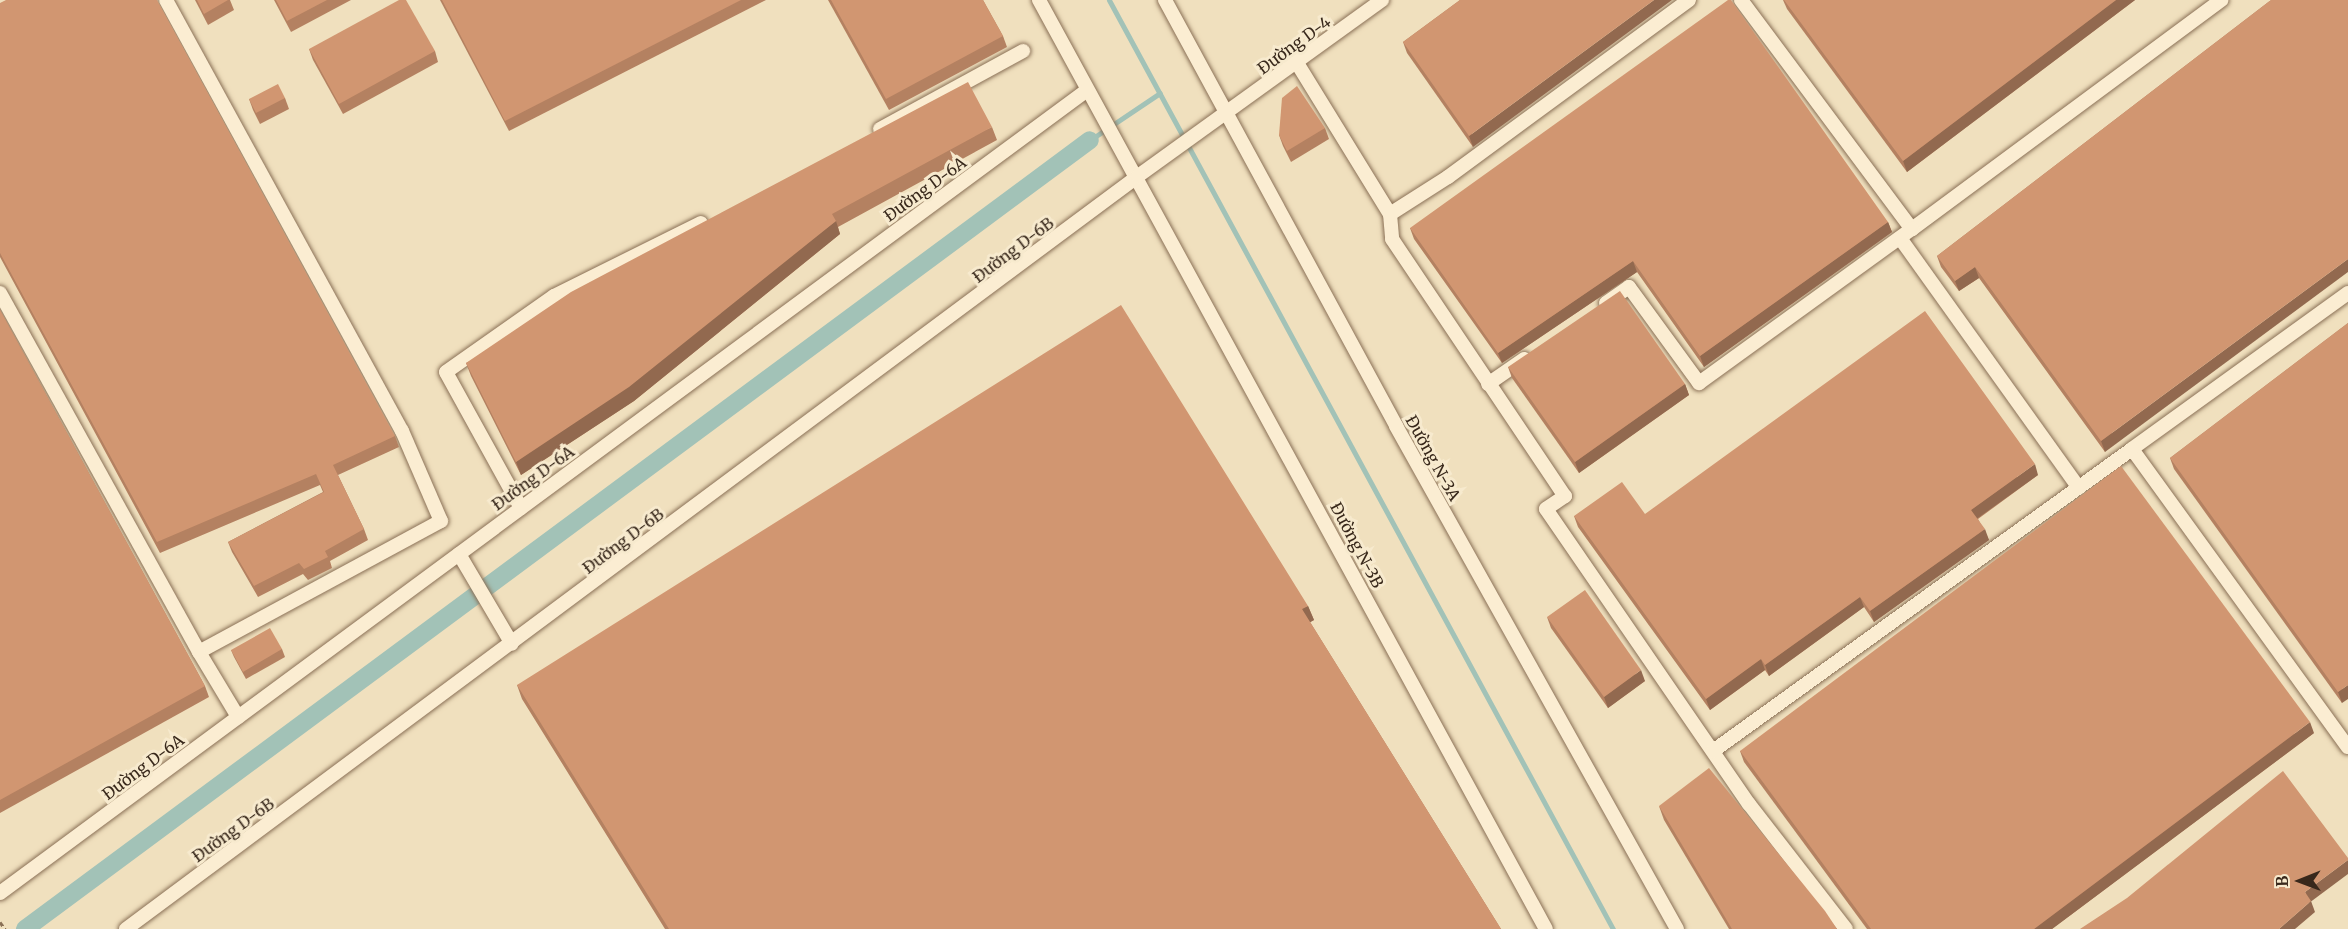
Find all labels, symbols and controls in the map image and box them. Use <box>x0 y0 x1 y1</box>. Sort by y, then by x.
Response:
street label: Đường D-4 <box>1254 12 1334 78</box>
street label: Đường D-6A <box>880 153 970 225</box>
street label: Đường D-6B <box>969 213 1057 287</box>
street label: Đường N-3A <box>1402 412 1464 504</box>
street label: Đường D-6A <box>488 442 578 514</box>
street label: Đường N-3B <box>1326 499 1388 591</box>
street label: Đường D-6B <box>579 504 667 578</box>
street label: Đường D-6A <box>99 730 187 804</box>
street label: Đường D-6B <box>188 794 278 866</box>
north arrow <box>2270 851 2330 911</box>
text: B <box>2272 876 2292 887</box>

